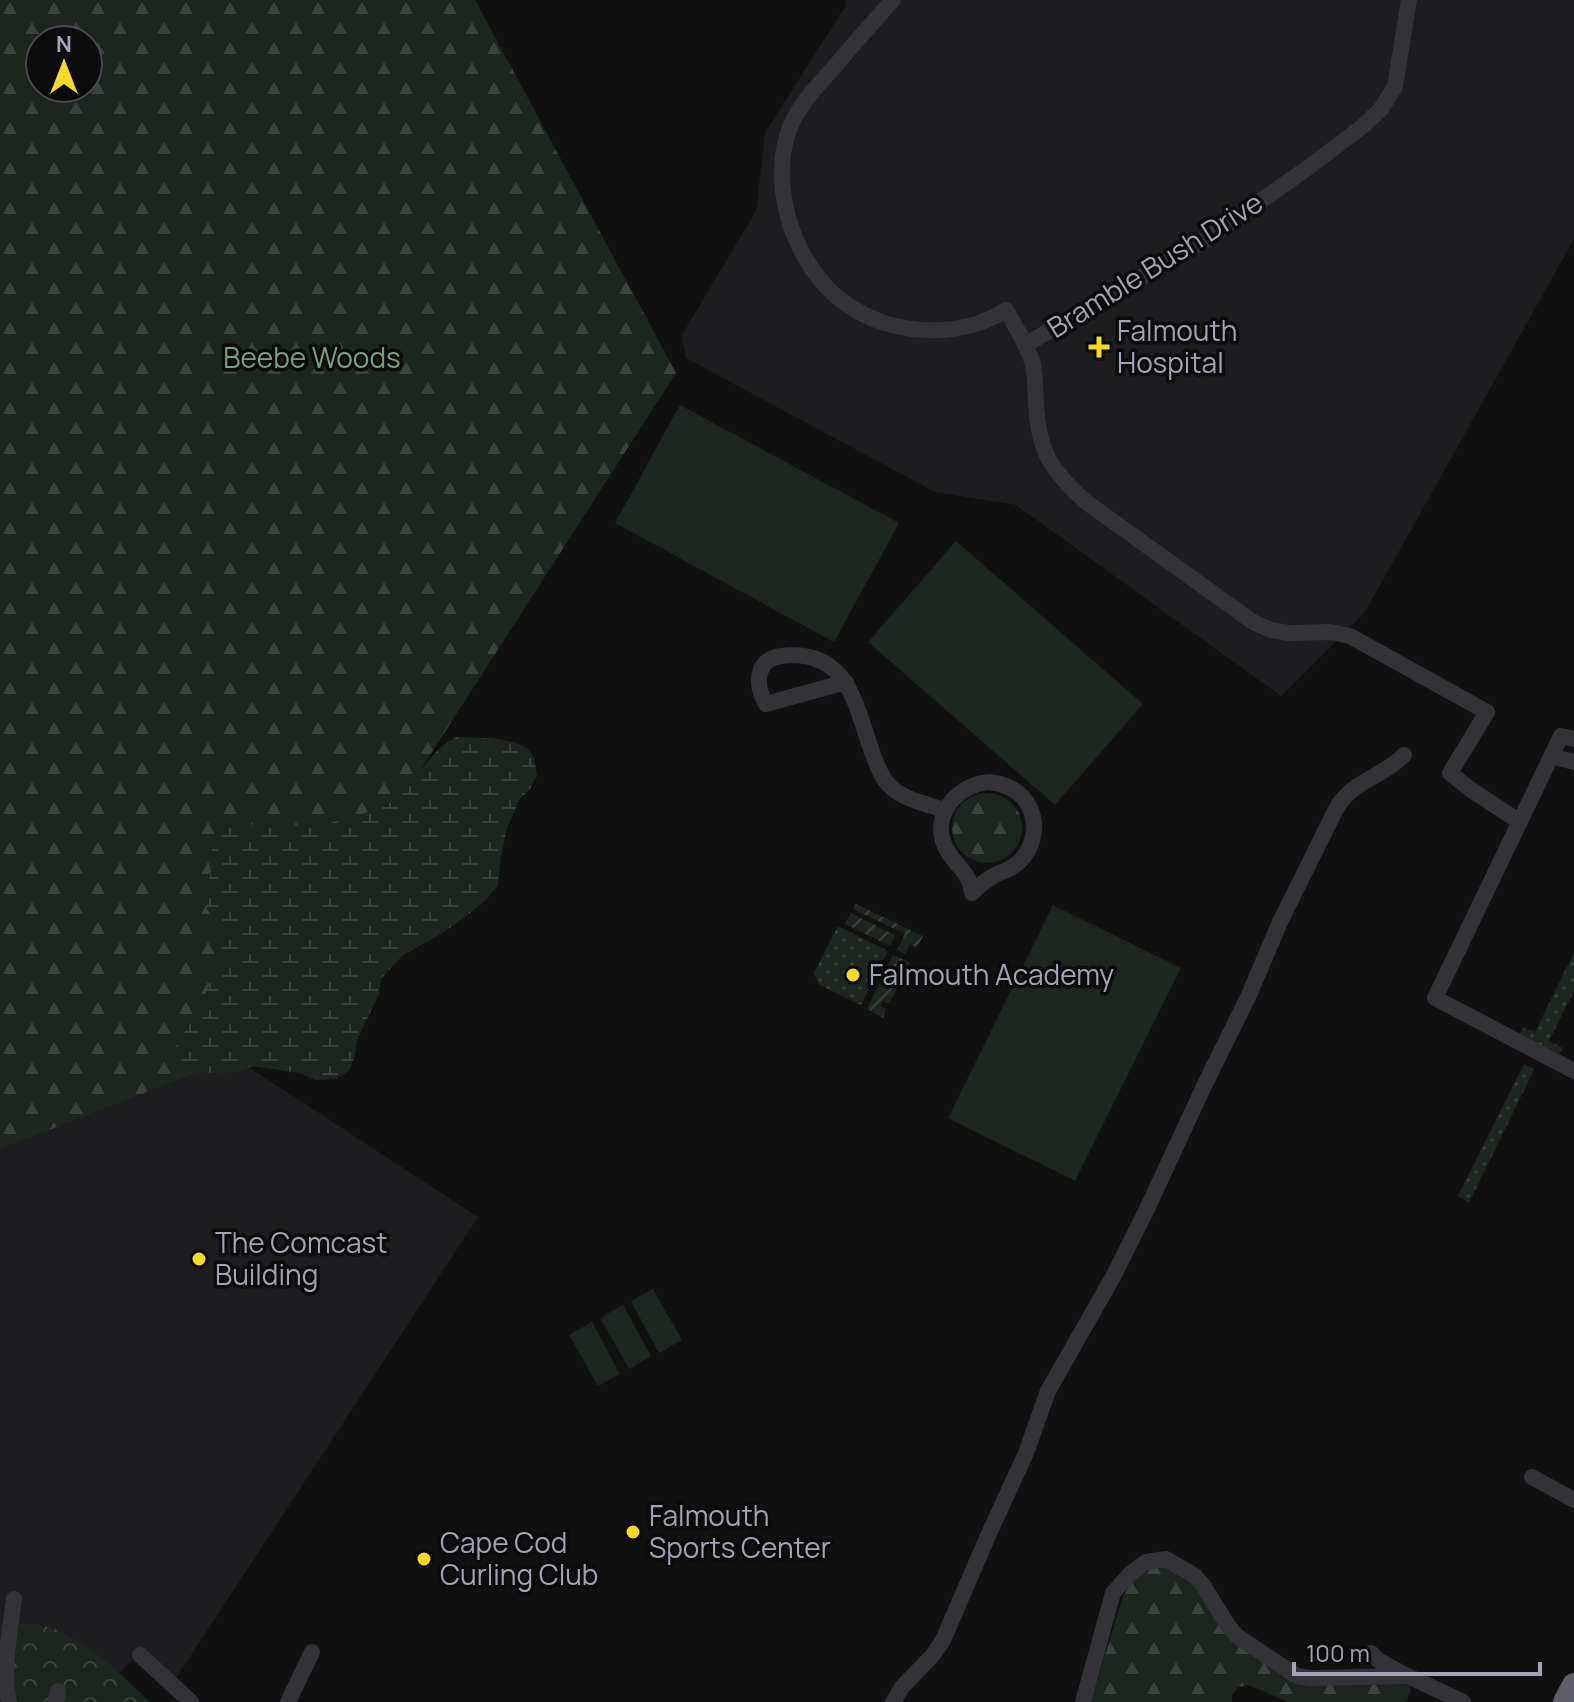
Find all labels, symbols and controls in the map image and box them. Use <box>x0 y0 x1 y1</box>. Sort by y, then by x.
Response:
north arrow <box>24 24 104 104</box>
text: N <box>56 29 72 59</box>
street label: Bramble Bush Drive <box>1040 183 1269 346</box>
place label: Falmouth Hospital <box>1117 311 1237 381</box>
marker: Falmouth Hospital <box>1088 336 1110 358</box>
park label: Beebe Woods <box>223 338 401 376</box>
place label: Falmouth Academy <box>869 955 1114 993</box>
marker: Falmouth Academy <box>844 966 862 984</box>
place label: The Comcast Building <box>215 1223 387 1293</box>
marker: The Comcast Building <box>190 1250 208 1268</box>
place label: Falmouth Sports Center <box>649 1496 831 1566</box>
place label: Cape Cod Curling Club <box>440 1523 598 1593</box>
marker: Falmouth Sports Center <box>624 1523 642 1541</box>
marker: Cape Cod Curling Club <box>415 1550 433 1568</box>
scale bar <box>1294 1626 1540 1676</box>
text: 100 m <box>1306 1636 1370 1669</box>

